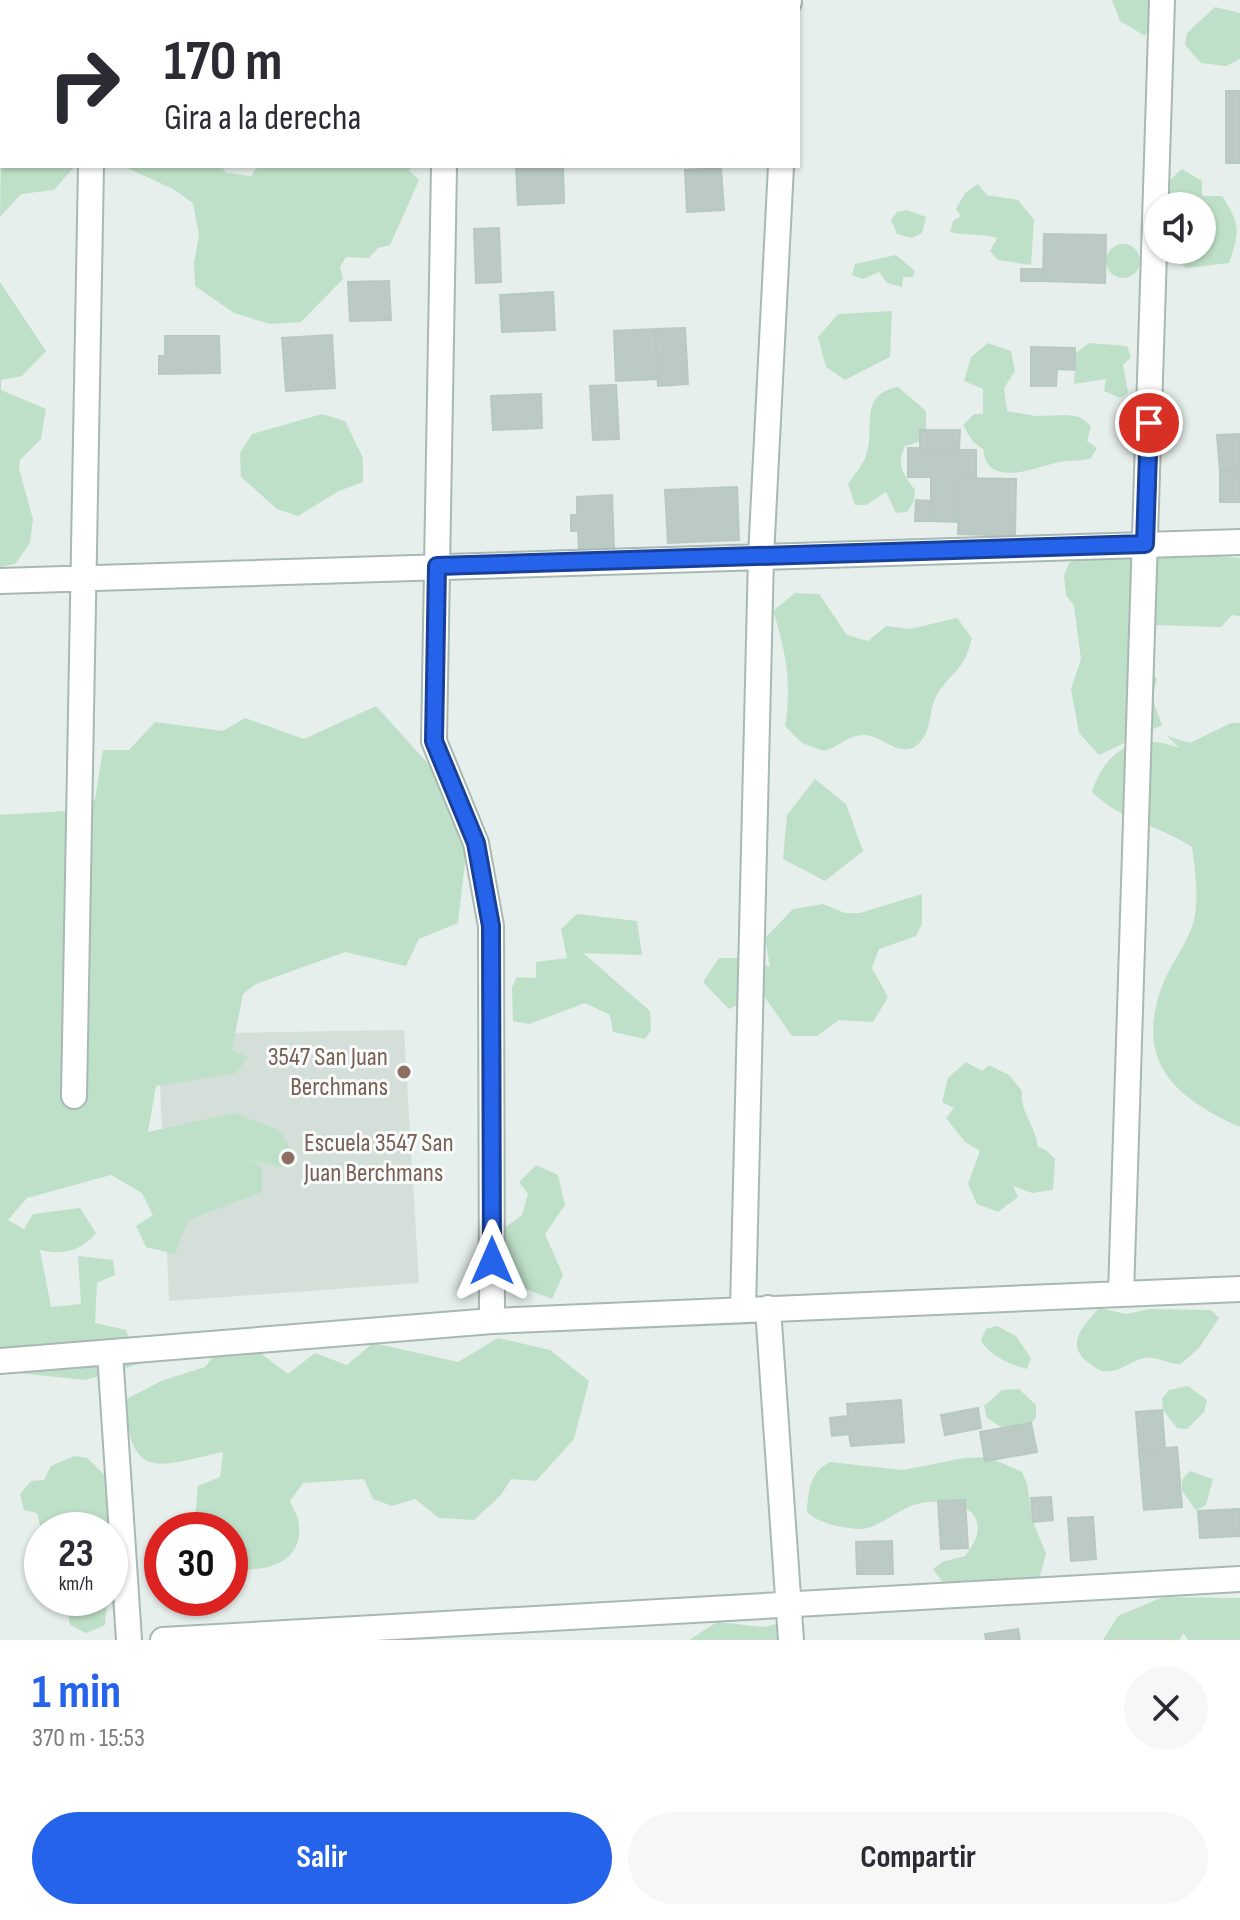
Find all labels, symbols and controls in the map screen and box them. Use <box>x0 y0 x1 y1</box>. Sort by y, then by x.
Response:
text: 170 m <box>164 29 282 96</box>
icon: right <box>32 32 136 136</box>
text: Gira a la derecha <box>164 97 361 140</box>
map controls <box>1144 192 1216 264</box>
button: sound <box>1144 192 1216 264</box>
pin <box>1115 389 1183 457</box>
icon: arrive <box>1127 401 1171 445</box>
place label: 3547 San Juan Berchmans <box>268 1042 388 1103</box>
marker: 3547 San Juan Berchmans <box>395 1063 413 1081</box>
place label: Escuela 3547 San Juan Berchmans <box>303 1128 454 1189</box>
marker: Escuela 3547 San Juan Berchmans <box>279 1149 297 1167</box>
position arrow <box>450 1219 534 1303</box>
speed limit sign: 30 <box>144 1512 248 1616</box>
text: 23 <box>58 1530 94 1578</box>
text: km/h <box>59 1572 93 1596</box>
text: 1 min <box>32 1664 121 1721</box>
button: close <box>1124 1666 1208 1750</box>
text: 370 m · 15:53 <box>32 1723 145 1754</box>
button: Salir <box>32 1812 612 1904</box>
button: Compartir <box>628 1812 1208 1904</box>

